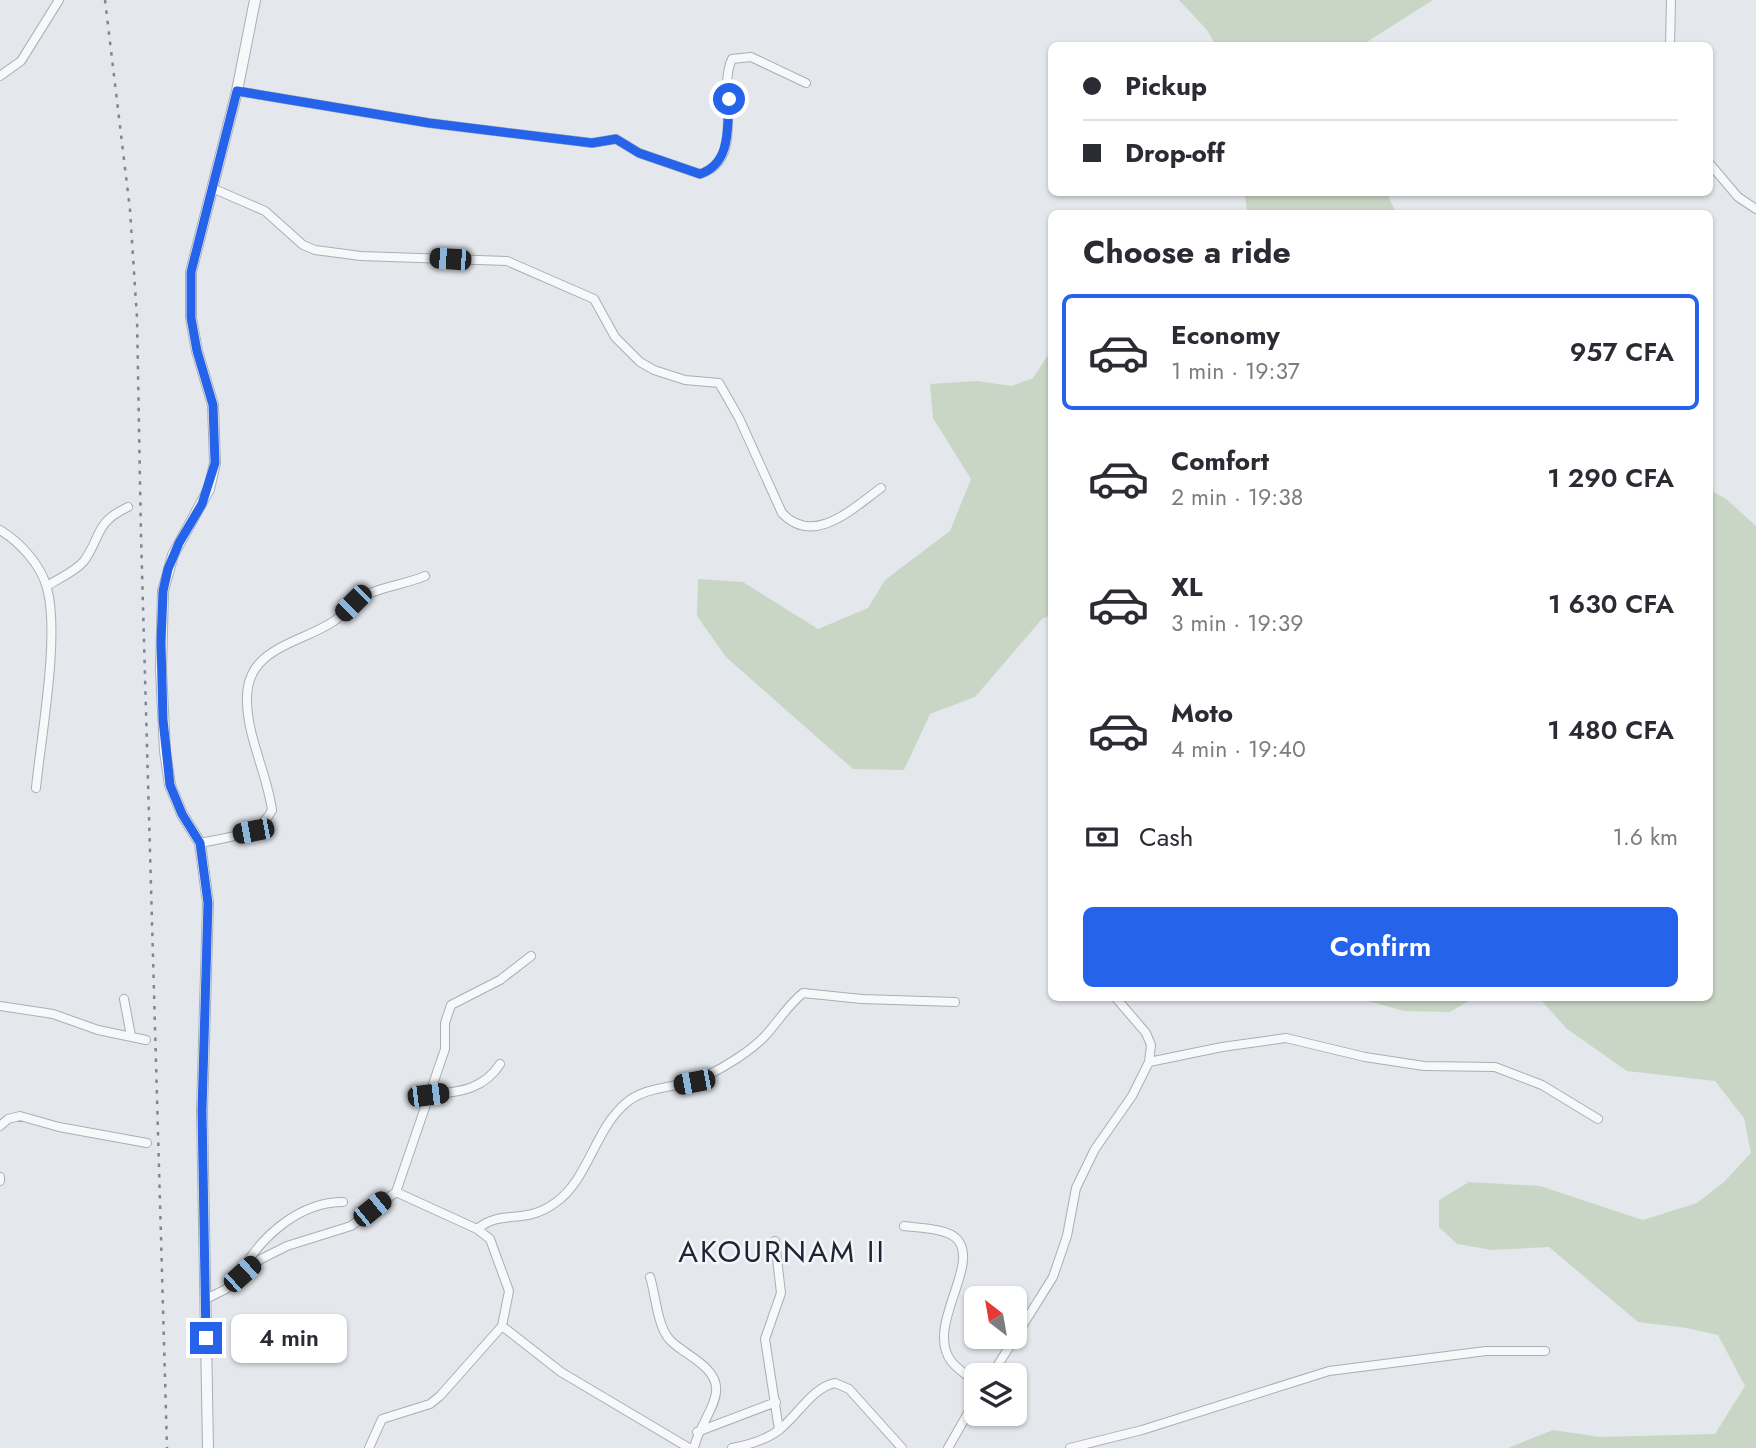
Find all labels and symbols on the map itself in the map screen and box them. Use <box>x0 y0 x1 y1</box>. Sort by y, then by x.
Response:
route start <box>713 83 745 115</box>
car <box>429 247 472 271</box>
car <box>331 581 376 625</box>
car <box>231 817 276 845</box>
car <box>672 1068 717 1096</box>
car <box>406 1082 451 1108</box>
car <box>350 1188 395 1230</box>
district label: AKOURNAM II <box>678 1230 886 1273</box>
car <box>220 1252 265 1296</box>
north arrow <box>964 1286 1027 1349</box>
callout: 4 min <box>230 1314 346 1362</box>
route end <box>190 1322 222 1354</box>

